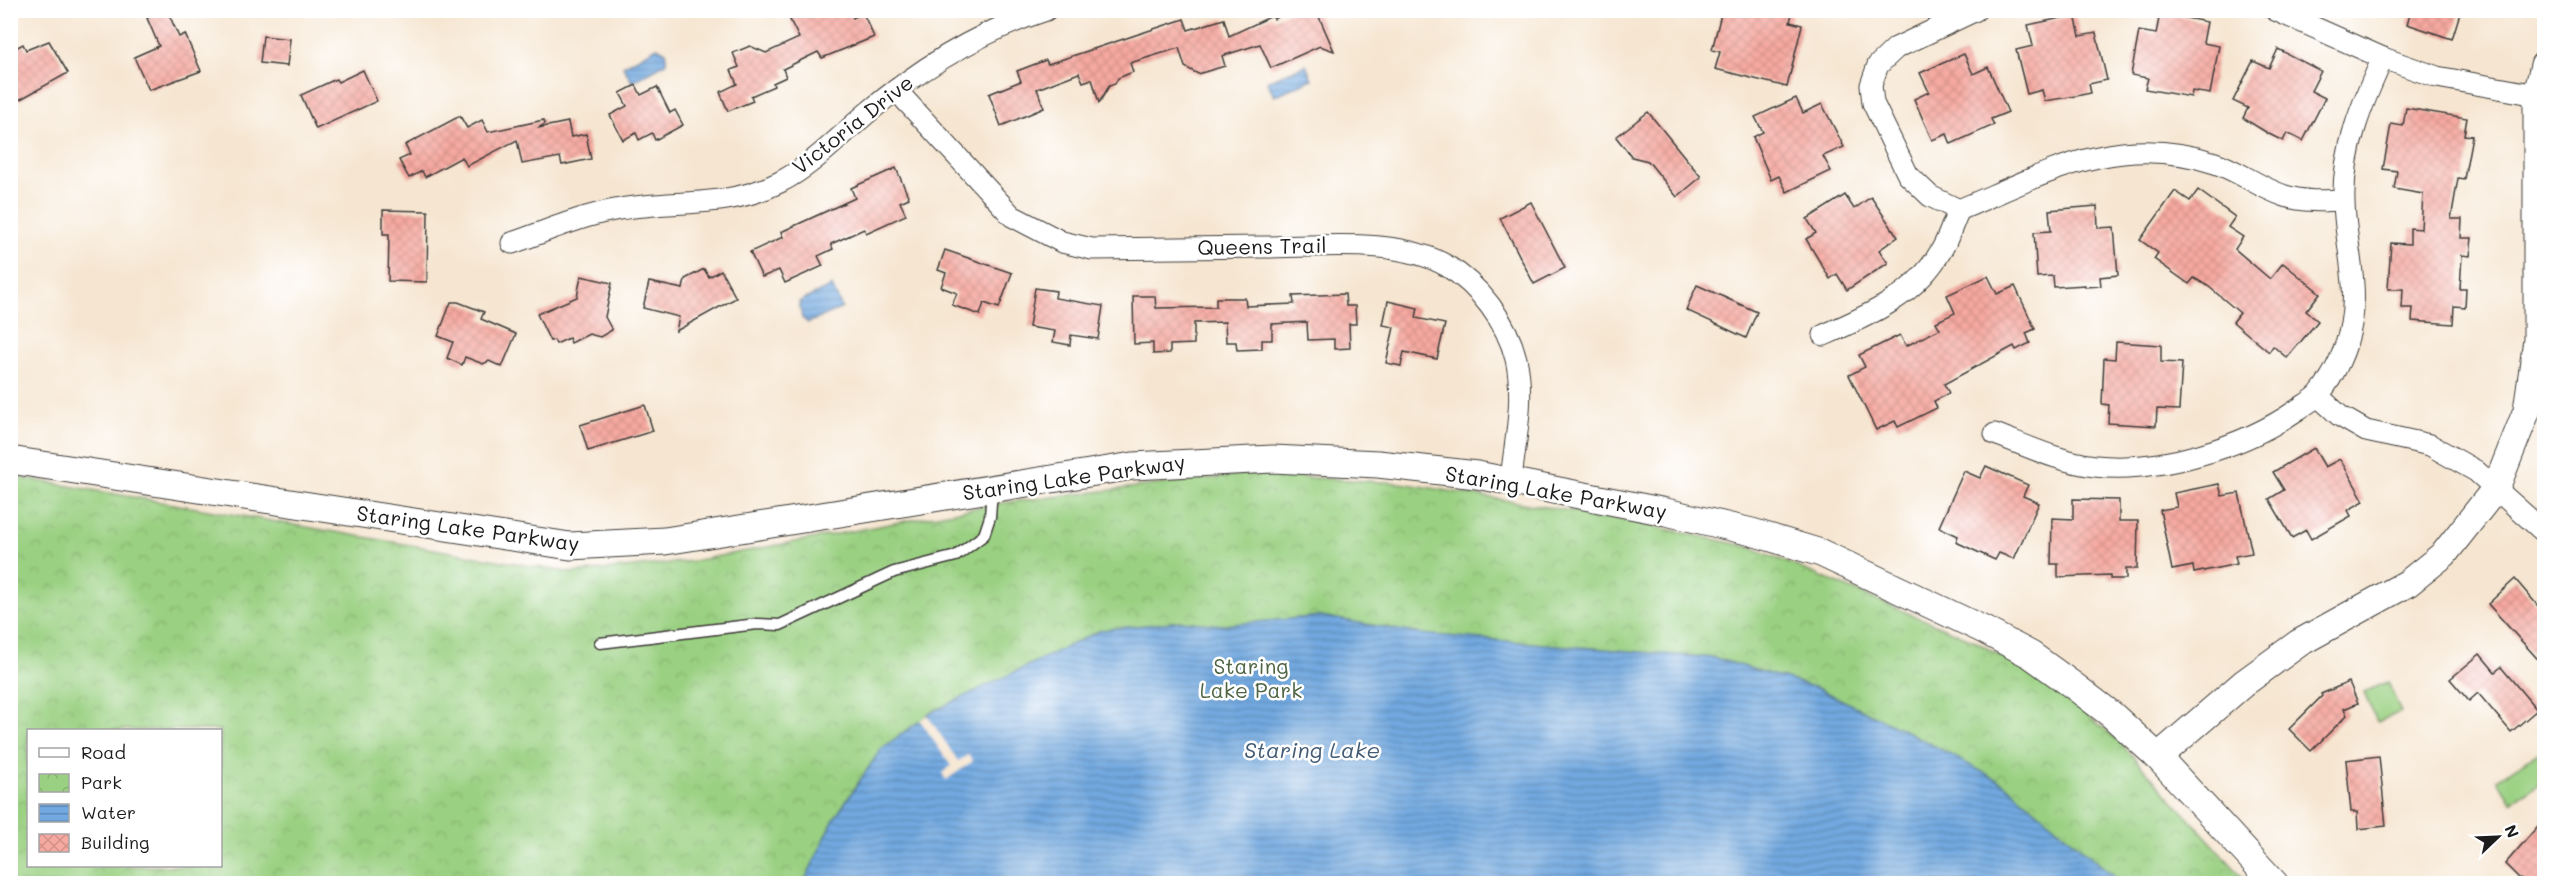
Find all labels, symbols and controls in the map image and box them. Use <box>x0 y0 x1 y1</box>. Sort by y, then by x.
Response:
street label: Victoria Drive <box>786 68 918 179</box>
street label: Queens Trail <box>1197 231 1327 260</box>
street label: Staring Lake Parkway <box>961 448 1187 506</box>
street label: Staring Lake Parkway <box>1443 459 1669 524</box>
street label: Staring Lake Parkway <box>355 499 581 557</box>
park label: Staring Lake Park <box>1200 652 1302 703</box>
legend <box>27 729 222 867</box>
water label: Staring Lake <box>1244 735 1380 764</box>
text: Road <box>81 740 126 764</box>
text: Park <box>81 770 122 794</box>
text: Water <box>81 800 136 824</box>
north arrow <box>2468 807 2528 867</box>
text: N <box>2500 821 2524 841</box>
text: Building <box>81 830 149 854</box>

